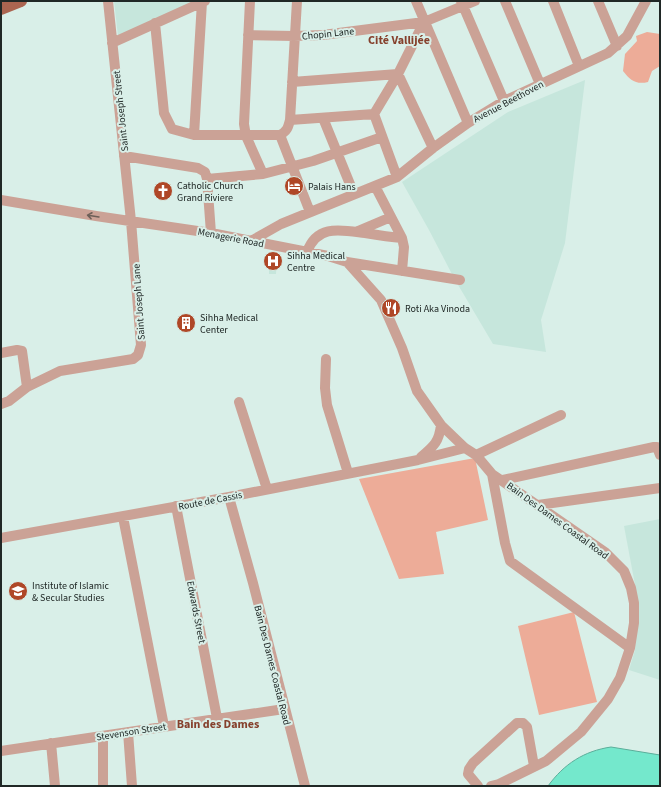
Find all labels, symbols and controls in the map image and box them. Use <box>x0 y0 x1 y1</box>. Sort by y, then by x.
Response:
street label: Chopin Lane <box>301 24 355 44</box>
district label: Cité Vallijée <box>368 32 430 49</box>
street label: Saint Joseph Street <box>110 69 132 152</box>
street label: Avenue Beethoven <box>471 77 546 126</box>
hotel icon: Palais Hans <box>283 175 305 197</box>
place label: Catholic Church Grand Riviere <box>177 179 243 205</box>
church icon: Catholic Church Grand Riviere <box>152 180 174 202</box>
place label: Palais Hans <box>308 180 356 194</box>
one-way arrow <box>87 211 100 219</box>
street label: Menagerie Road <box>197 225 265 251</box>
place label: Sihha Medical Centre <box>287 249 345 275</box>
hospital icon: Sihha Medical Centre <box>262 250 284 272</box>
street label: Saint Joseph Lane <box>129 263 149 341</box>
restaurant icon: Roti Aka Vinoda <box>380 297 402 319</box>
place label: Roti Aka Vinoda <box>405 302 470 316</box>
place label: Sihha Medical Center <box>200 311 258 337</box>
building icon: Sihha Medical Center <box>175 312 197 334</box>
street label: Bain Des Dames Coastal Road <box>504 479 611 563</box>
street label: Route de Cassis <box>177 488 243 514</box>
place label: Institute of Islamic & Secular Studies <box>32 579 109 605</box>
school or university icon: Institute of Islamic & Secular Studies <box>7 580 29 602</box>
street label: Edwards Street <box>183 580 209 645</box>
street label: Bain Des Dames Coastal Road <box>250 604 294 727</box>
district label: Bain des Dames <box>177 716 259 733</box>
street label: Stevenson Street <box>95 719 168 744</box>

